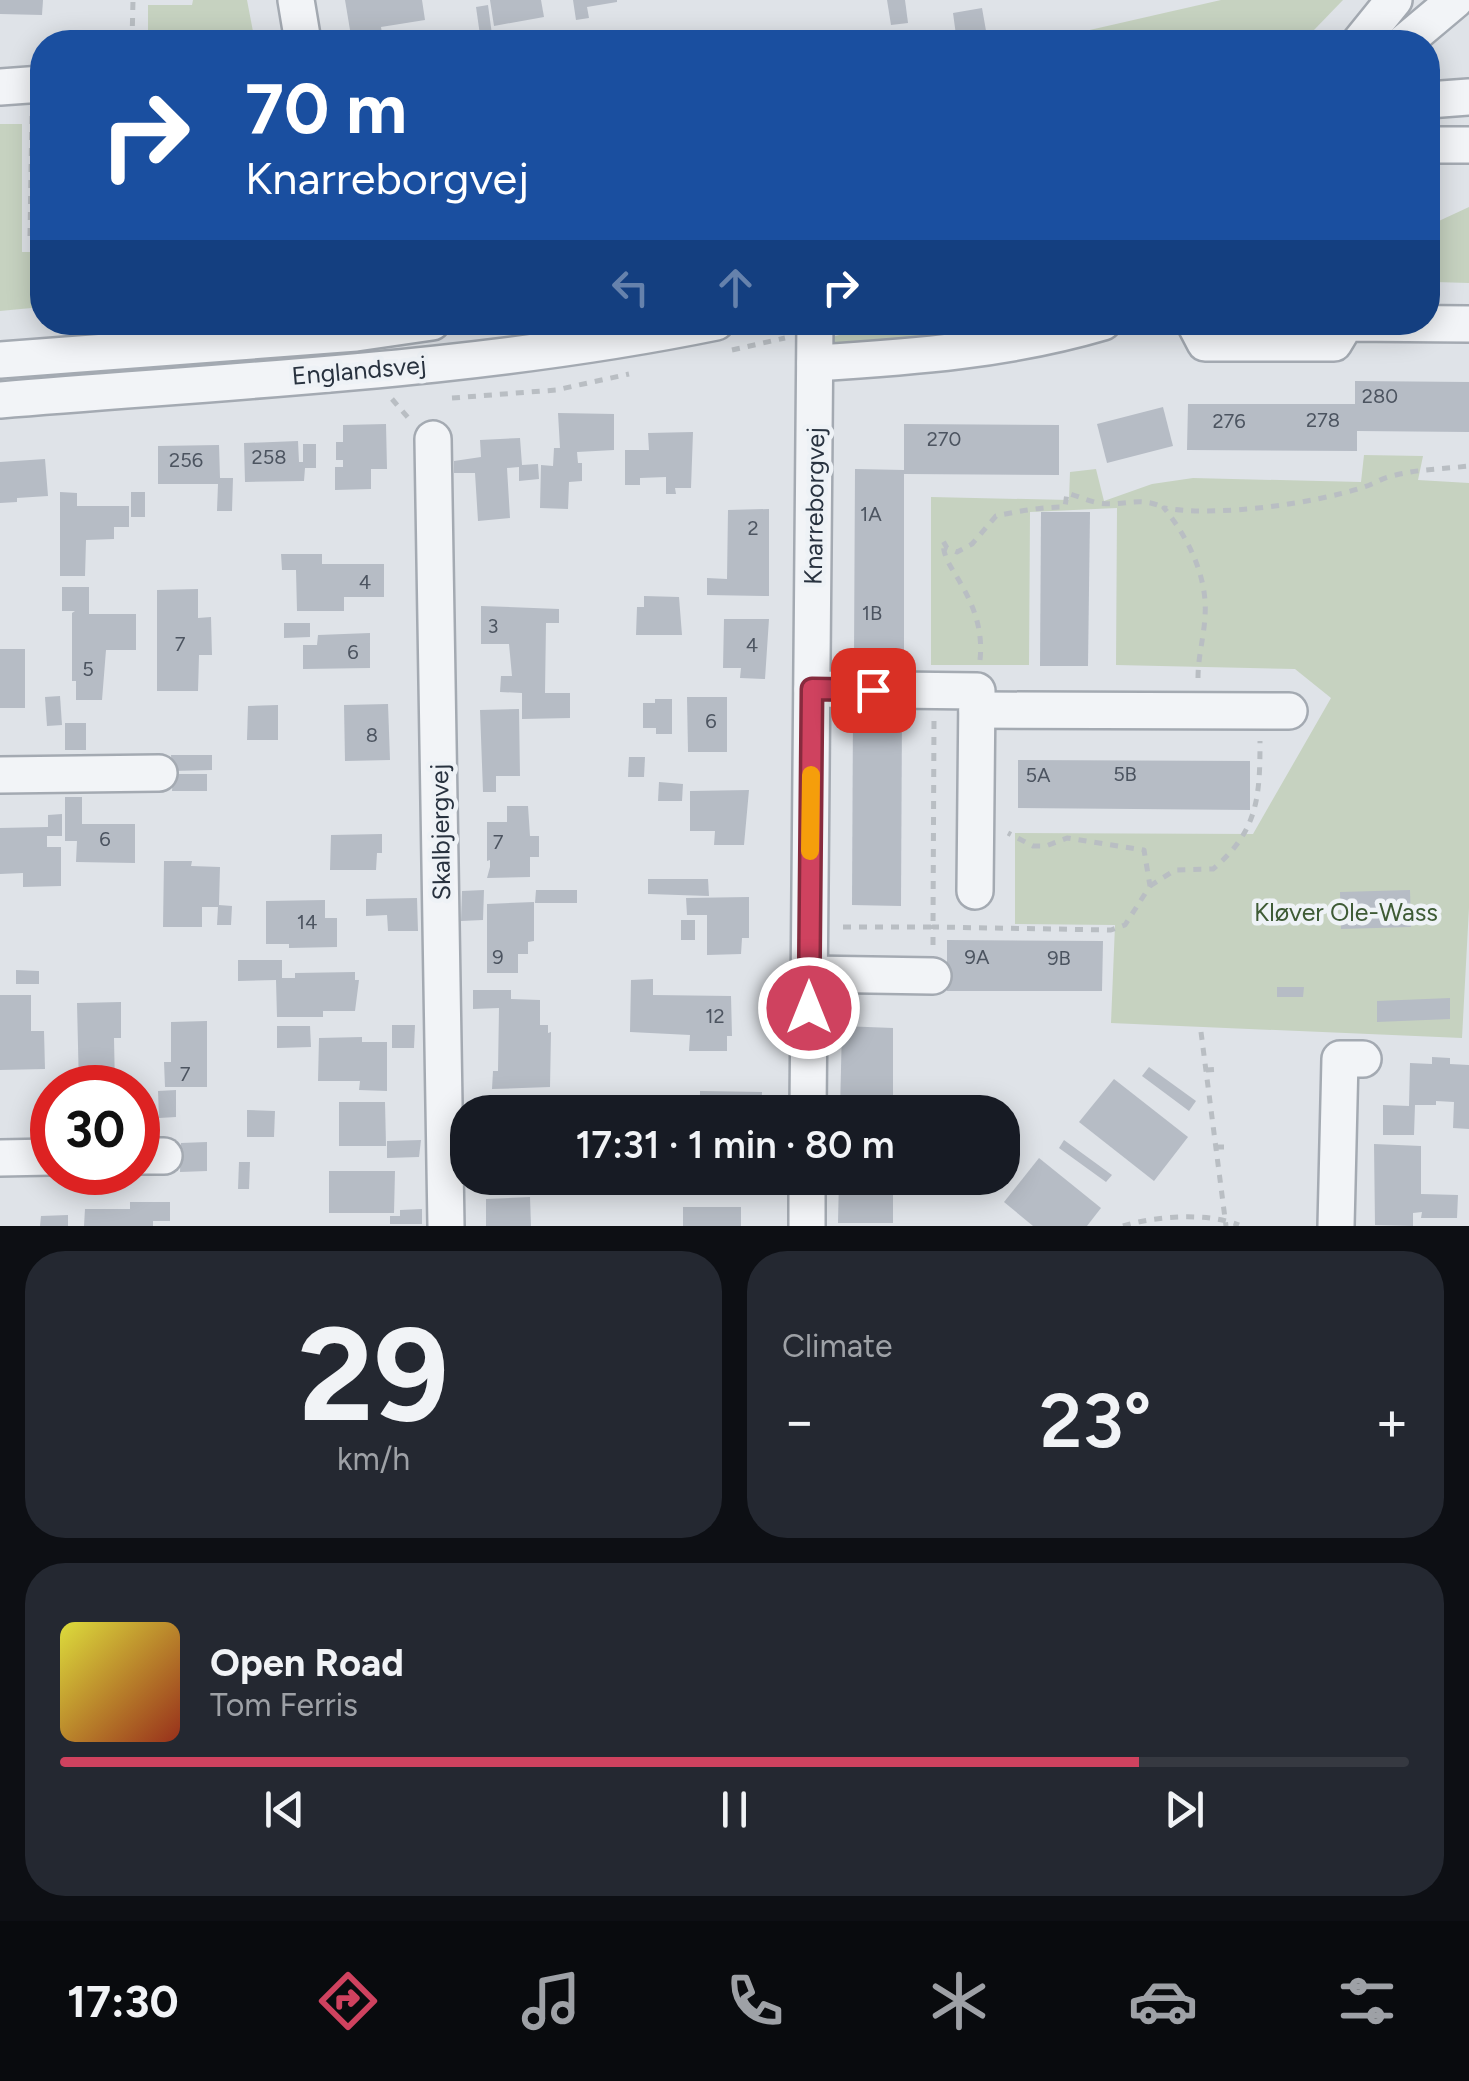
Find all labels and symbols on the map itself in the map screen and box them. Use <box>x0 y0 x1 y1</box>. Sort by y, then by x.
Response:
street label: Englandsvej <box>290 349 428 391</box>
house number: 280 <box>1362 384 1398 408</box>
house number: 278 <box>1306 408 1340 432</box>
house number: 276 <box>1212 409 1246 433</box>
street label: Knarreborgvej <box>798 427 830 585</box>
house number: 270 <box>927 427 961 451</box>
house number: 258 <box>252 445 286 469</box>
house number: 256 <box>169 448 203 472</box>
house number: 1A <box>860 502 882 526</box>
house number: 2 <box>747 516 759 540</box>
house number: 4 <box>359 570 371 594</box>
house number: 1B <box>862 601 882 625</box>
house number: 3 <box>488 614 498 638</box>
house number: 7 <box>175 632 186 656</box>
house number: 4 <box>746 633 758 657</box>
house number: 6 <box>347 640 359 664</box>
pin <box>831 648 916 733</box>
house number: 5 <box>82 657 94 681</box>
house number: 6 <box>705 709 717 733</box>
house number: 8 <box>366 723 378 747</box>
house number: 5B <box>1113 762 1137 786</box>
street label: Skalbjergvej <box>424 763 456 901</box>
house number: 5A <box>1025 763 1051 787</box>
house number: 6 <box>99 827 111 851</box>
house number: 7 <box>493 830 504 854</box>
park label: Kløver Ole-Wass <box>1254 897 1438 927</box>
house number: 14 <box>297 910 317 934</box>
house number: 9 <box>492 945 504 969</box>
house number: 9A <box>965 945 990 969</box>
house number: 9B <box>1047 946 1071 970</box>
position arrow <box>757 956 861 1060</box>
house number: 12 <box>705 1004 725 1028</box>
house number: 7 <box>180 1062 191 1086</box>
speed limit sign: 30 <box>30 1065 160 1195</box>

